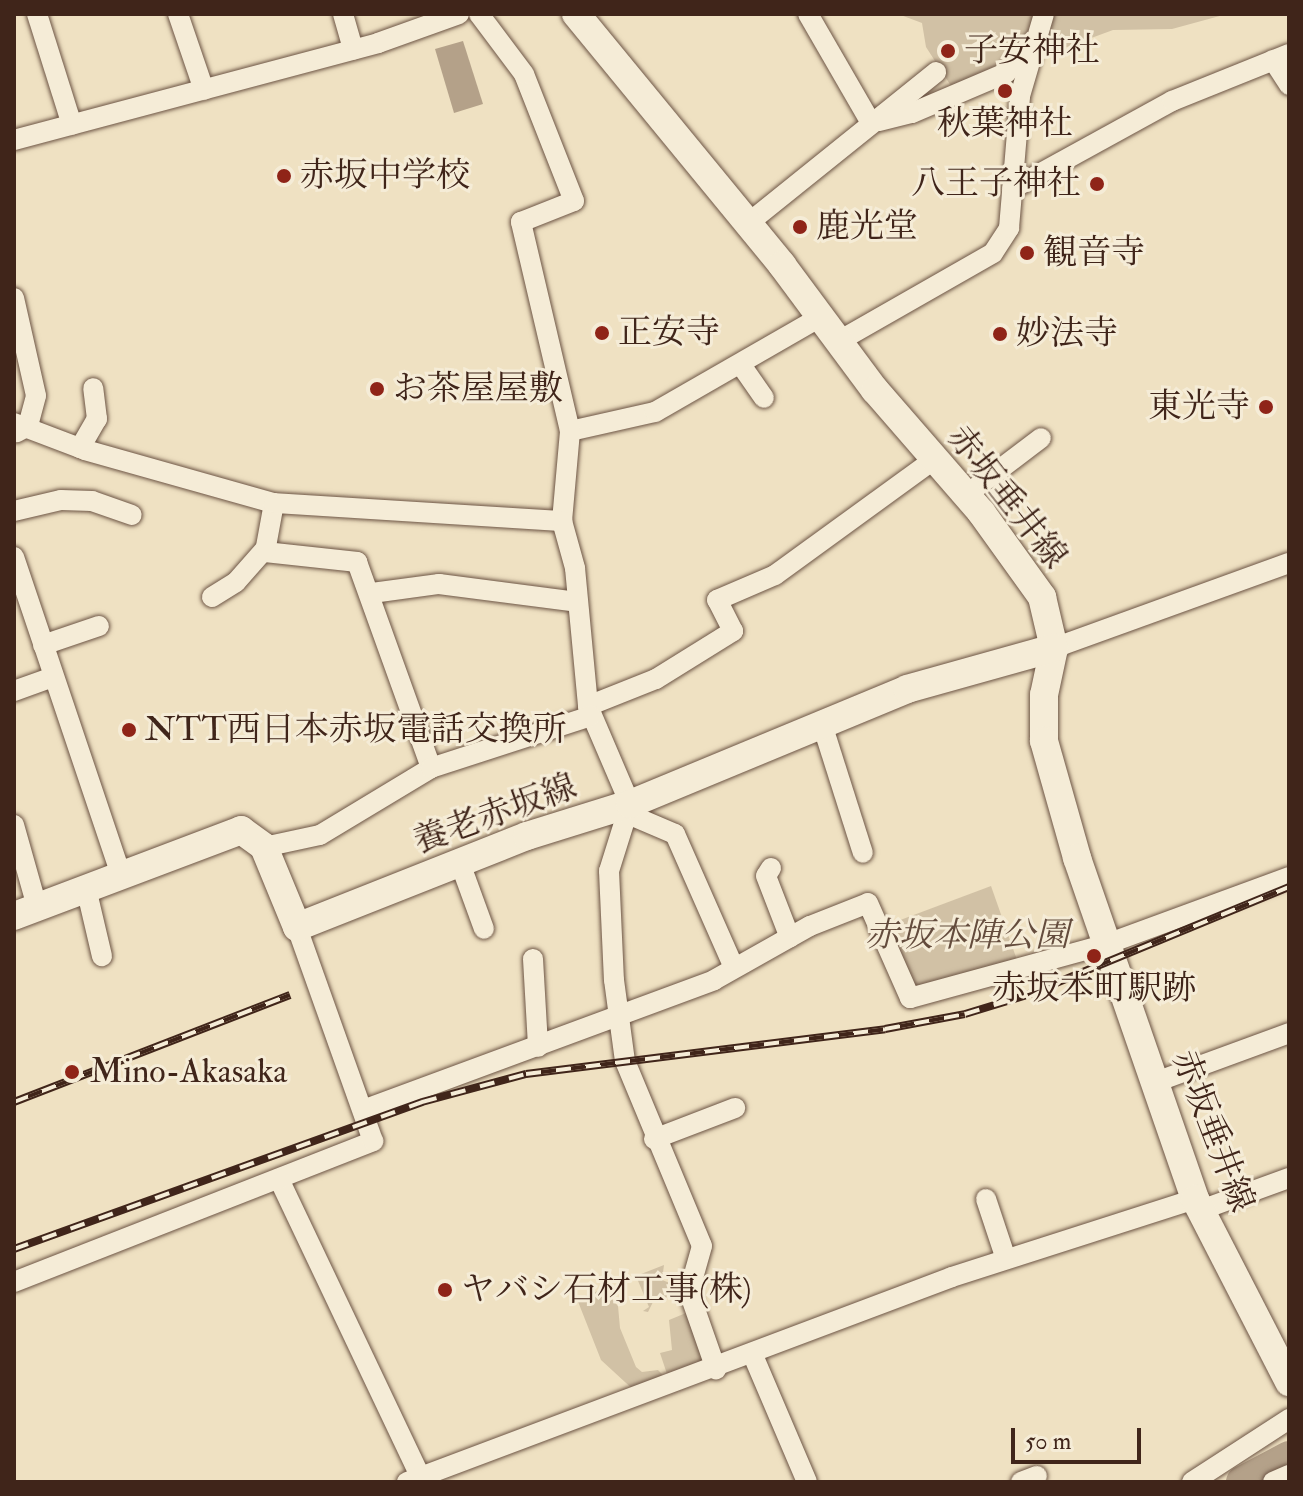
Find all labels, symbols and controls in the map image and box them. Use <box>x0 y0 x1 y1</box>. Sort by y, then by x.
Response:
place label: 子安神社 <box>964 31 1100 71</box>
marker: 子安神社 <box>939 42 957 60</box>
marker: 秋葉神社 <box>996 82 1014 100</box>
place label: 秋葉神社 <box>937 104 1073 144</box>
place label: 赤坂中学校 <box>300 156 470 196</box>
place label: 八王子神社 <box>911 164 1081 204</box>
marker: 赤坂中学校 <box>275 167 293 185</box>
marker: 八王子神社 <box>1088 175 1106 193</box>
place label: 鹿光堂 <box>816 207 918 247</box>
marker: 鹿光堂 <box>791 218 809 236</box>
place label: 観音寺 <box>1043 233 1145 273</box>
marker: 観音寺 <box>1018 244 1036 262</box>
place label: 正安寺 <box>618 313 720 353</box>
place label: 妙法寺 <box>1016 314 1118 354</box>
marker: 正安寺 <box>593 324 611 342</box>
marker: 妙法寺 <box>991 325 1009 343</box>
place label: お茶屋屋敷 <box>393 369 563 409</box>
marker: お茶屋屋敷 <box>368 380 386 398</box>
place label: 東光寺 <box>1148 387 1250 427</box>
marker: 東光寺 <box>1257 398 1275 416</box>
street label: 赤坂垂井線 <box>939 417 1075 577</box>
place label: NTT西日本赤坂電話交換所 <box>145 710 567 750</box>
marker: NTT西日本赤坂電話交換所 <box>120 721 138 739</box>
street label: 養老赤坂線 <box>408 766 582 862</box>
park label: 赤坂本陣公園 <box>865 916 1069 956</box>
marker: 赤坂本町駅跡 <box>1085 947 1103 965</box>
place label: 赤坂本町駅跡 <box>992 969 1196 1009</box>
street label: 赤坂垂井線 <box>1163 1044 1263 1218</box>
place label: Mino-Akasaka <box>90 1052 287 1092</box>
marker: Mino-Akasaka <box>61 1061 83 1083</box>
place label: ヤバシ石材工事(株) <box>461 1270 752 1310</box>
marker: ヤバシ石材工事(株) <box>436 1281 454 1299</box>
scale bar <box>1015 1412 1145 1462</box>
text: 50 m <box>1025 1426 1071 1457</box>

